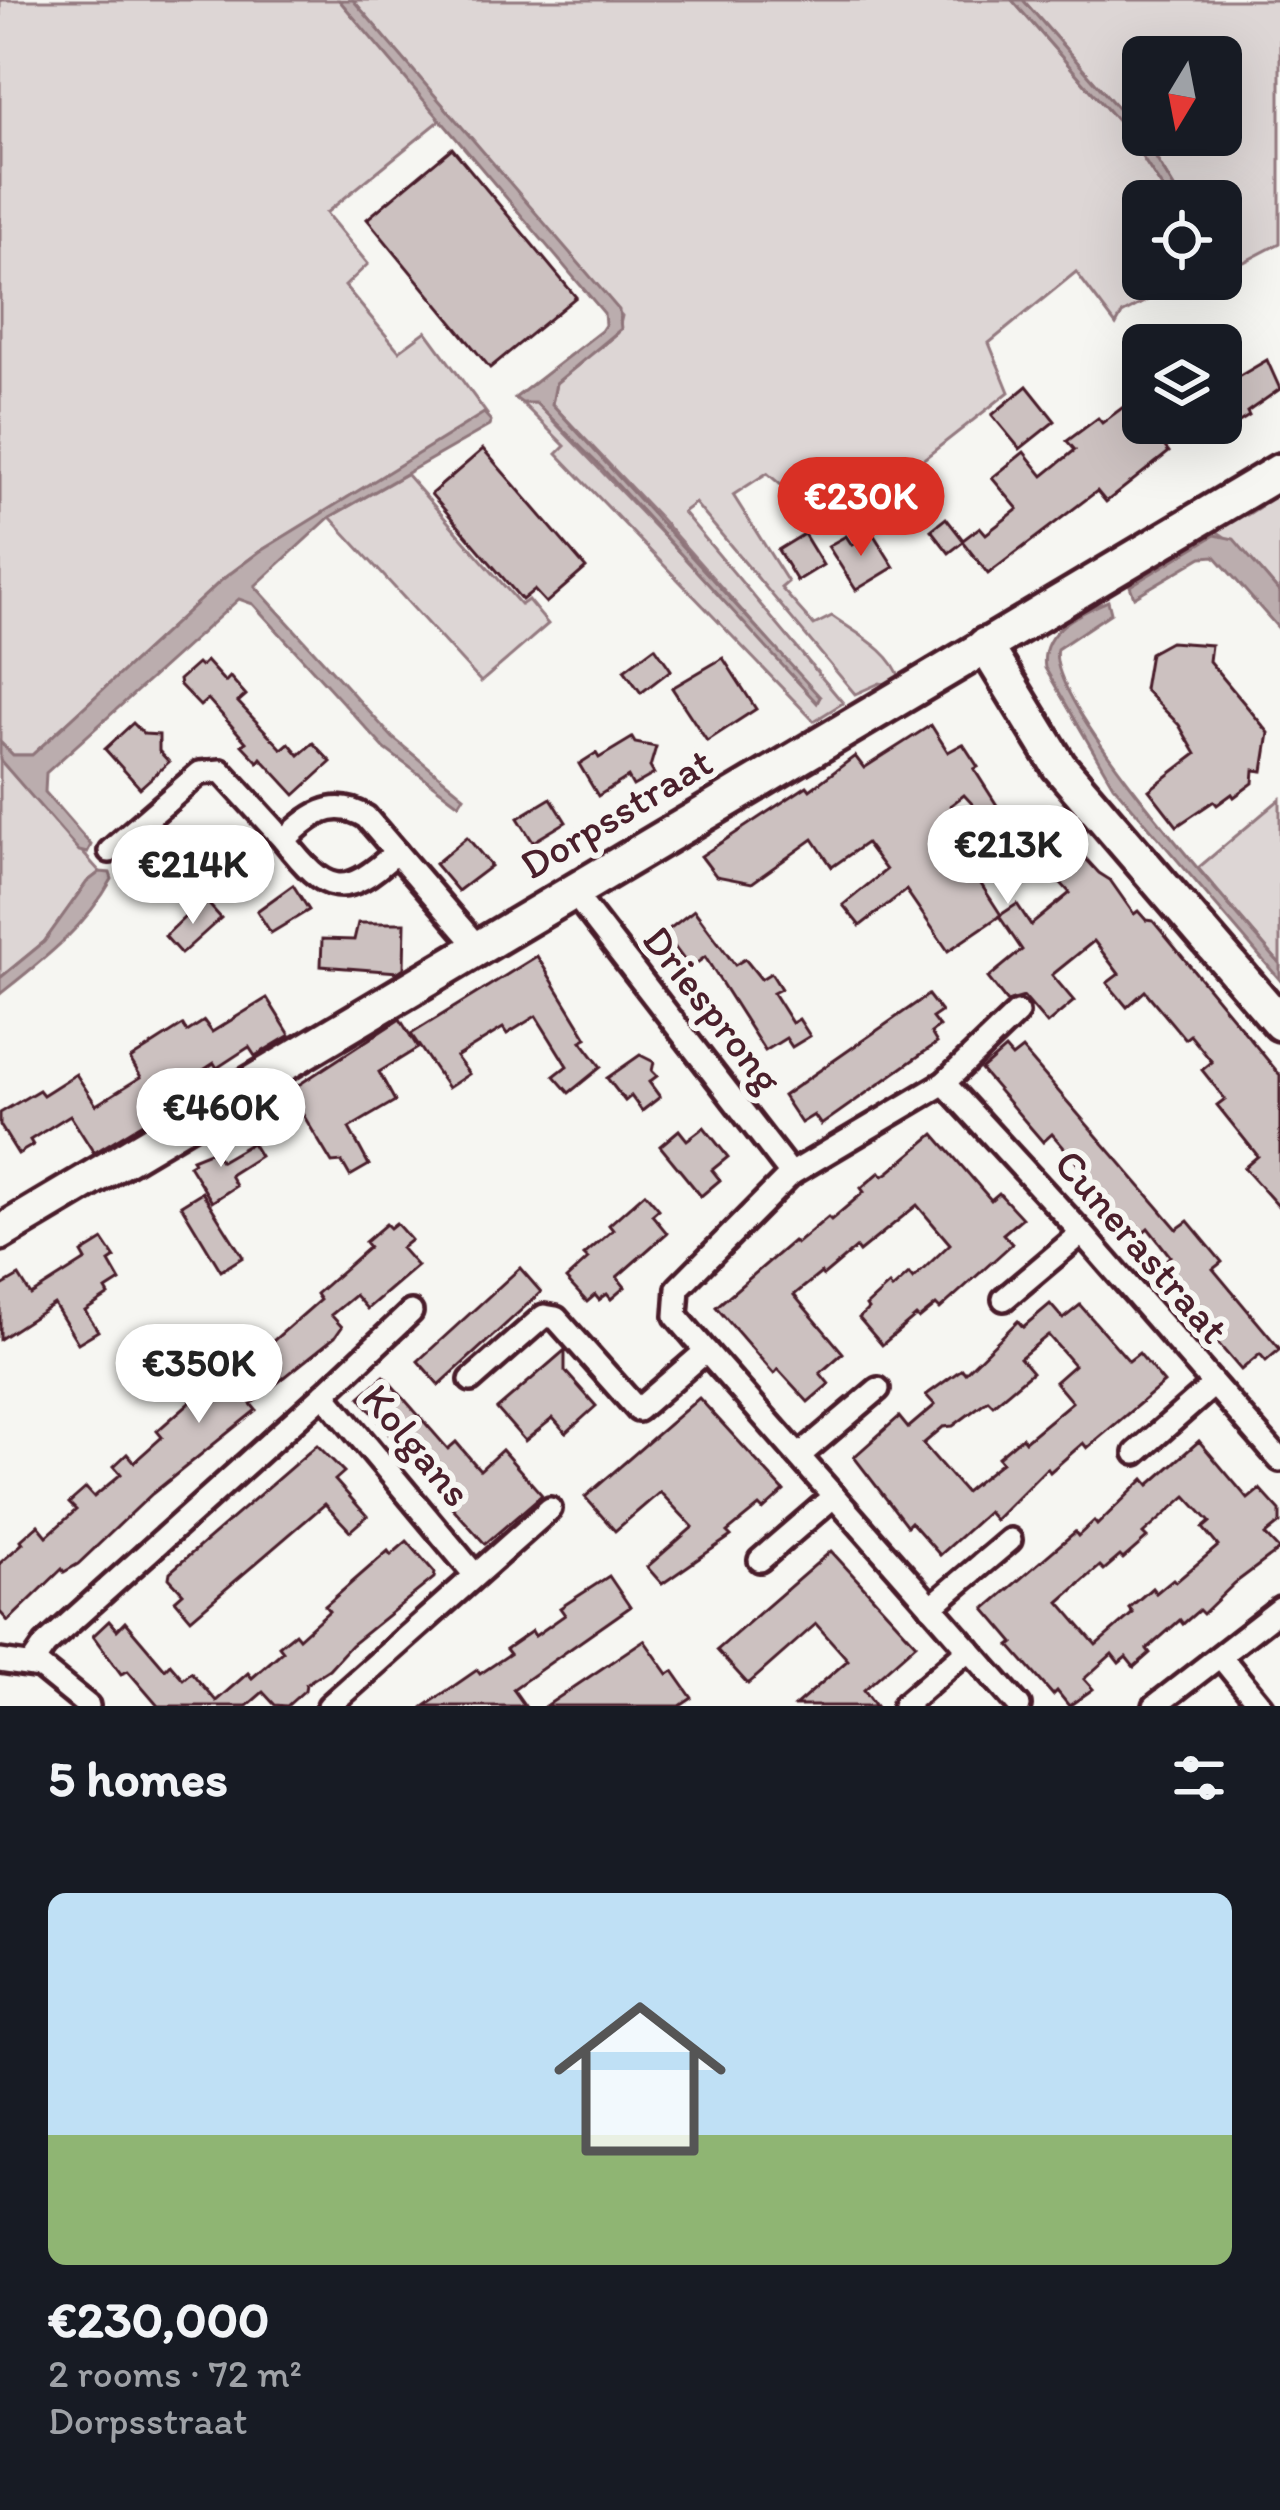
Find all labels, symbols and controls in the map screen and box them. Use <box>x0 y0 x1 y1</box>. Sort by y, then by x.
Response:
north arrow <box>1122 36 1242 156</box>
map controls <box>1122 36 1242 444</box>
button: locate <box>1122 180 1242 300</box>
button: layers <box>1122 324 1242 444</box>
pin: €230K <box>777 457 945 559</box>
text: €230K <box>805 472 917 519</box>
street label: Dorpsstraat <box>511 736 721 890</box>
pin: €213K <box>924 805 1092 907</box>
text: €213K <box>954 820 1062 867</box>
pin: €214K <box>109 825 277 927</box>
text: €214K <box>138 840 248 887</box>
street label: Driesprong <box>632 915 794 1103</box>
pin: €460K <box>137 1068 305 1170</box>
text: €460K <box>163 1083 279 1130</box>
street label: Cunerastraat <box>1044 1139 1240 1353</box>
pin: €350K <box>115 1324 283 1426</box>
text: €350K <box>143 1339 255 1386</box>
street label: Kolgans <box>351 1373 483 1517</box>
icon: filters <box>1166 1745 1232 1811</box>
text: 5 homes <box>48 1748 228 1809</box>
icon: home <box>532 1971 748 2187</box>
text: €230,000 <box>48 2289 270 2350</box>
text: 2 rooms · 72 m² <box>48 2350 302 2397</box>
text: Dorpsstraat <box>48 2397 248 2444</box>

